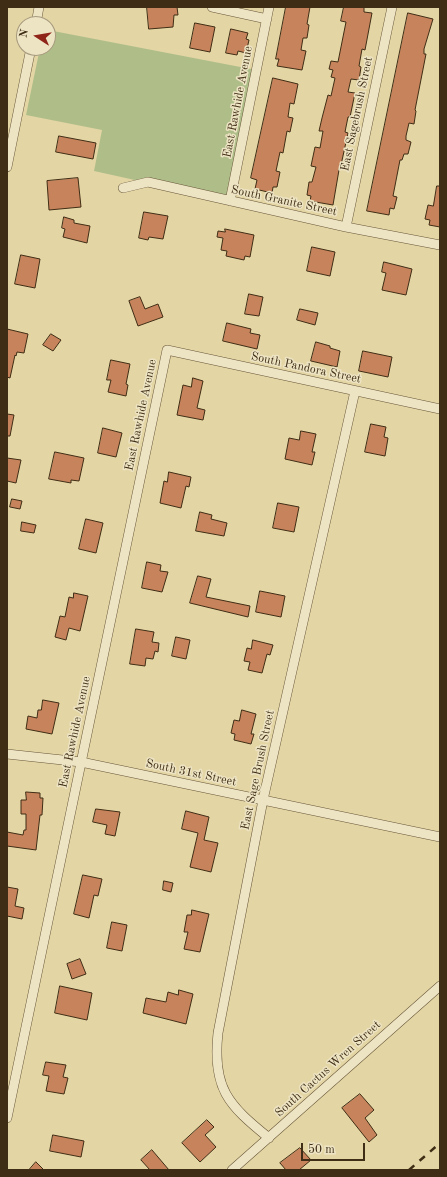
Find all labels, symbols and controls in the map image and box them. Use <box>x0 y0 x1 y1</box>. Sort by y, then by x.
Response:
north arrow <box>16 16 56 56</box>
text: N <box>18 28 31 39</box>
street label: East Rawhide Avenue <box>220 45 256 159</box>
street label: East Sagebrush Street <box>338 55 376 173</box>
street label: South Granite Street <box>230 183 338 219</box>
street label: South Pandora Street <box>250 349 362 387</box>
street label: East Rawhide Avenue <box>122 358 160 472</box>
street label: East Rawhide Avenue <box>56 675 94 789</box>
street label: East Sage Brush Street <box>238 709 278 831</box>
street label: South 31st Street <box>144 756 238 790</box>
street label: South Cactus Wren Street <box>272 1018 384 1120</box>
scale bar <box>303 1135 367 1161</box>
text: 50 m <box>308 1144 335 1156</box>

